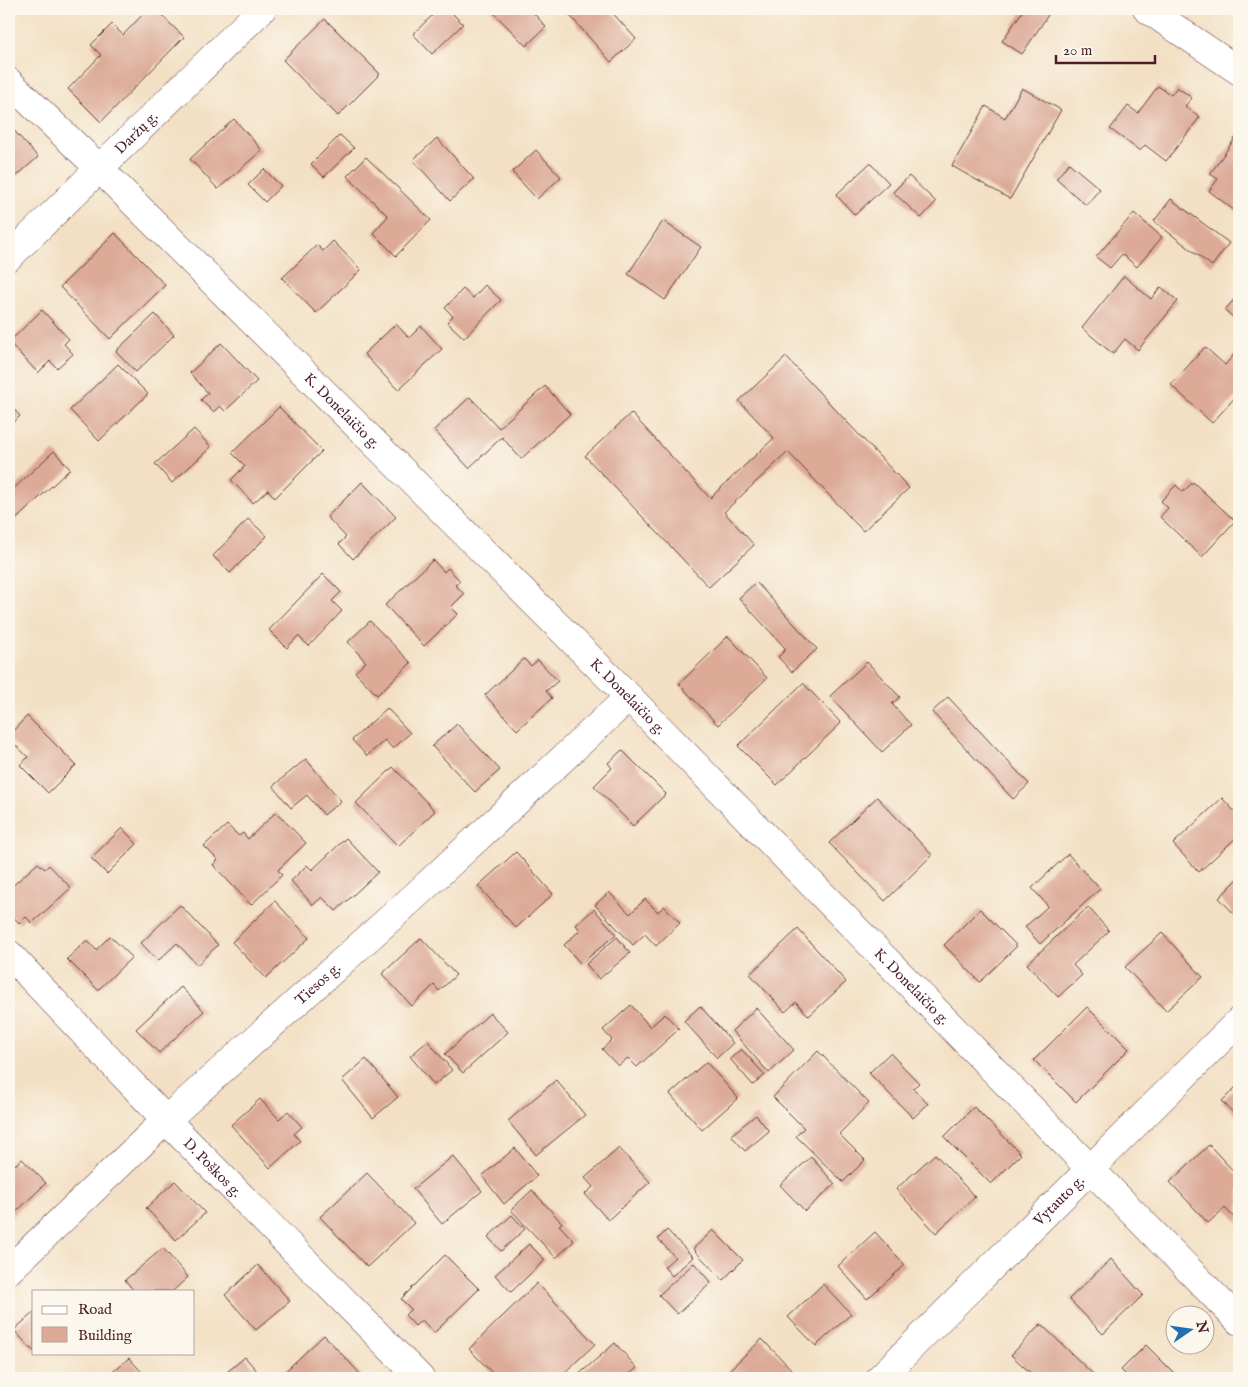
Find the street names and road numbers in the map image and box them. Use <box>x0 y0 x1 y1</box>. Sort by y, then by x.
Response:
street label: Daržų g. <box>110 107 162 158</box>
street label: K. Donelaičio g. <box>300 369 384 453</box>
street label: K. Donelaičio g. <box>586 654 670 738</box>
street label: K. Donelaičio g. <box>870 944 954 1029</box>
street label: Tiesos g. <box>291 958 344 1009</box>
street label: D. Poškos g. <box>179 1134 246 1201</box>
street label: Vytauto g. <box>1029 1171 1088 1230</box>

